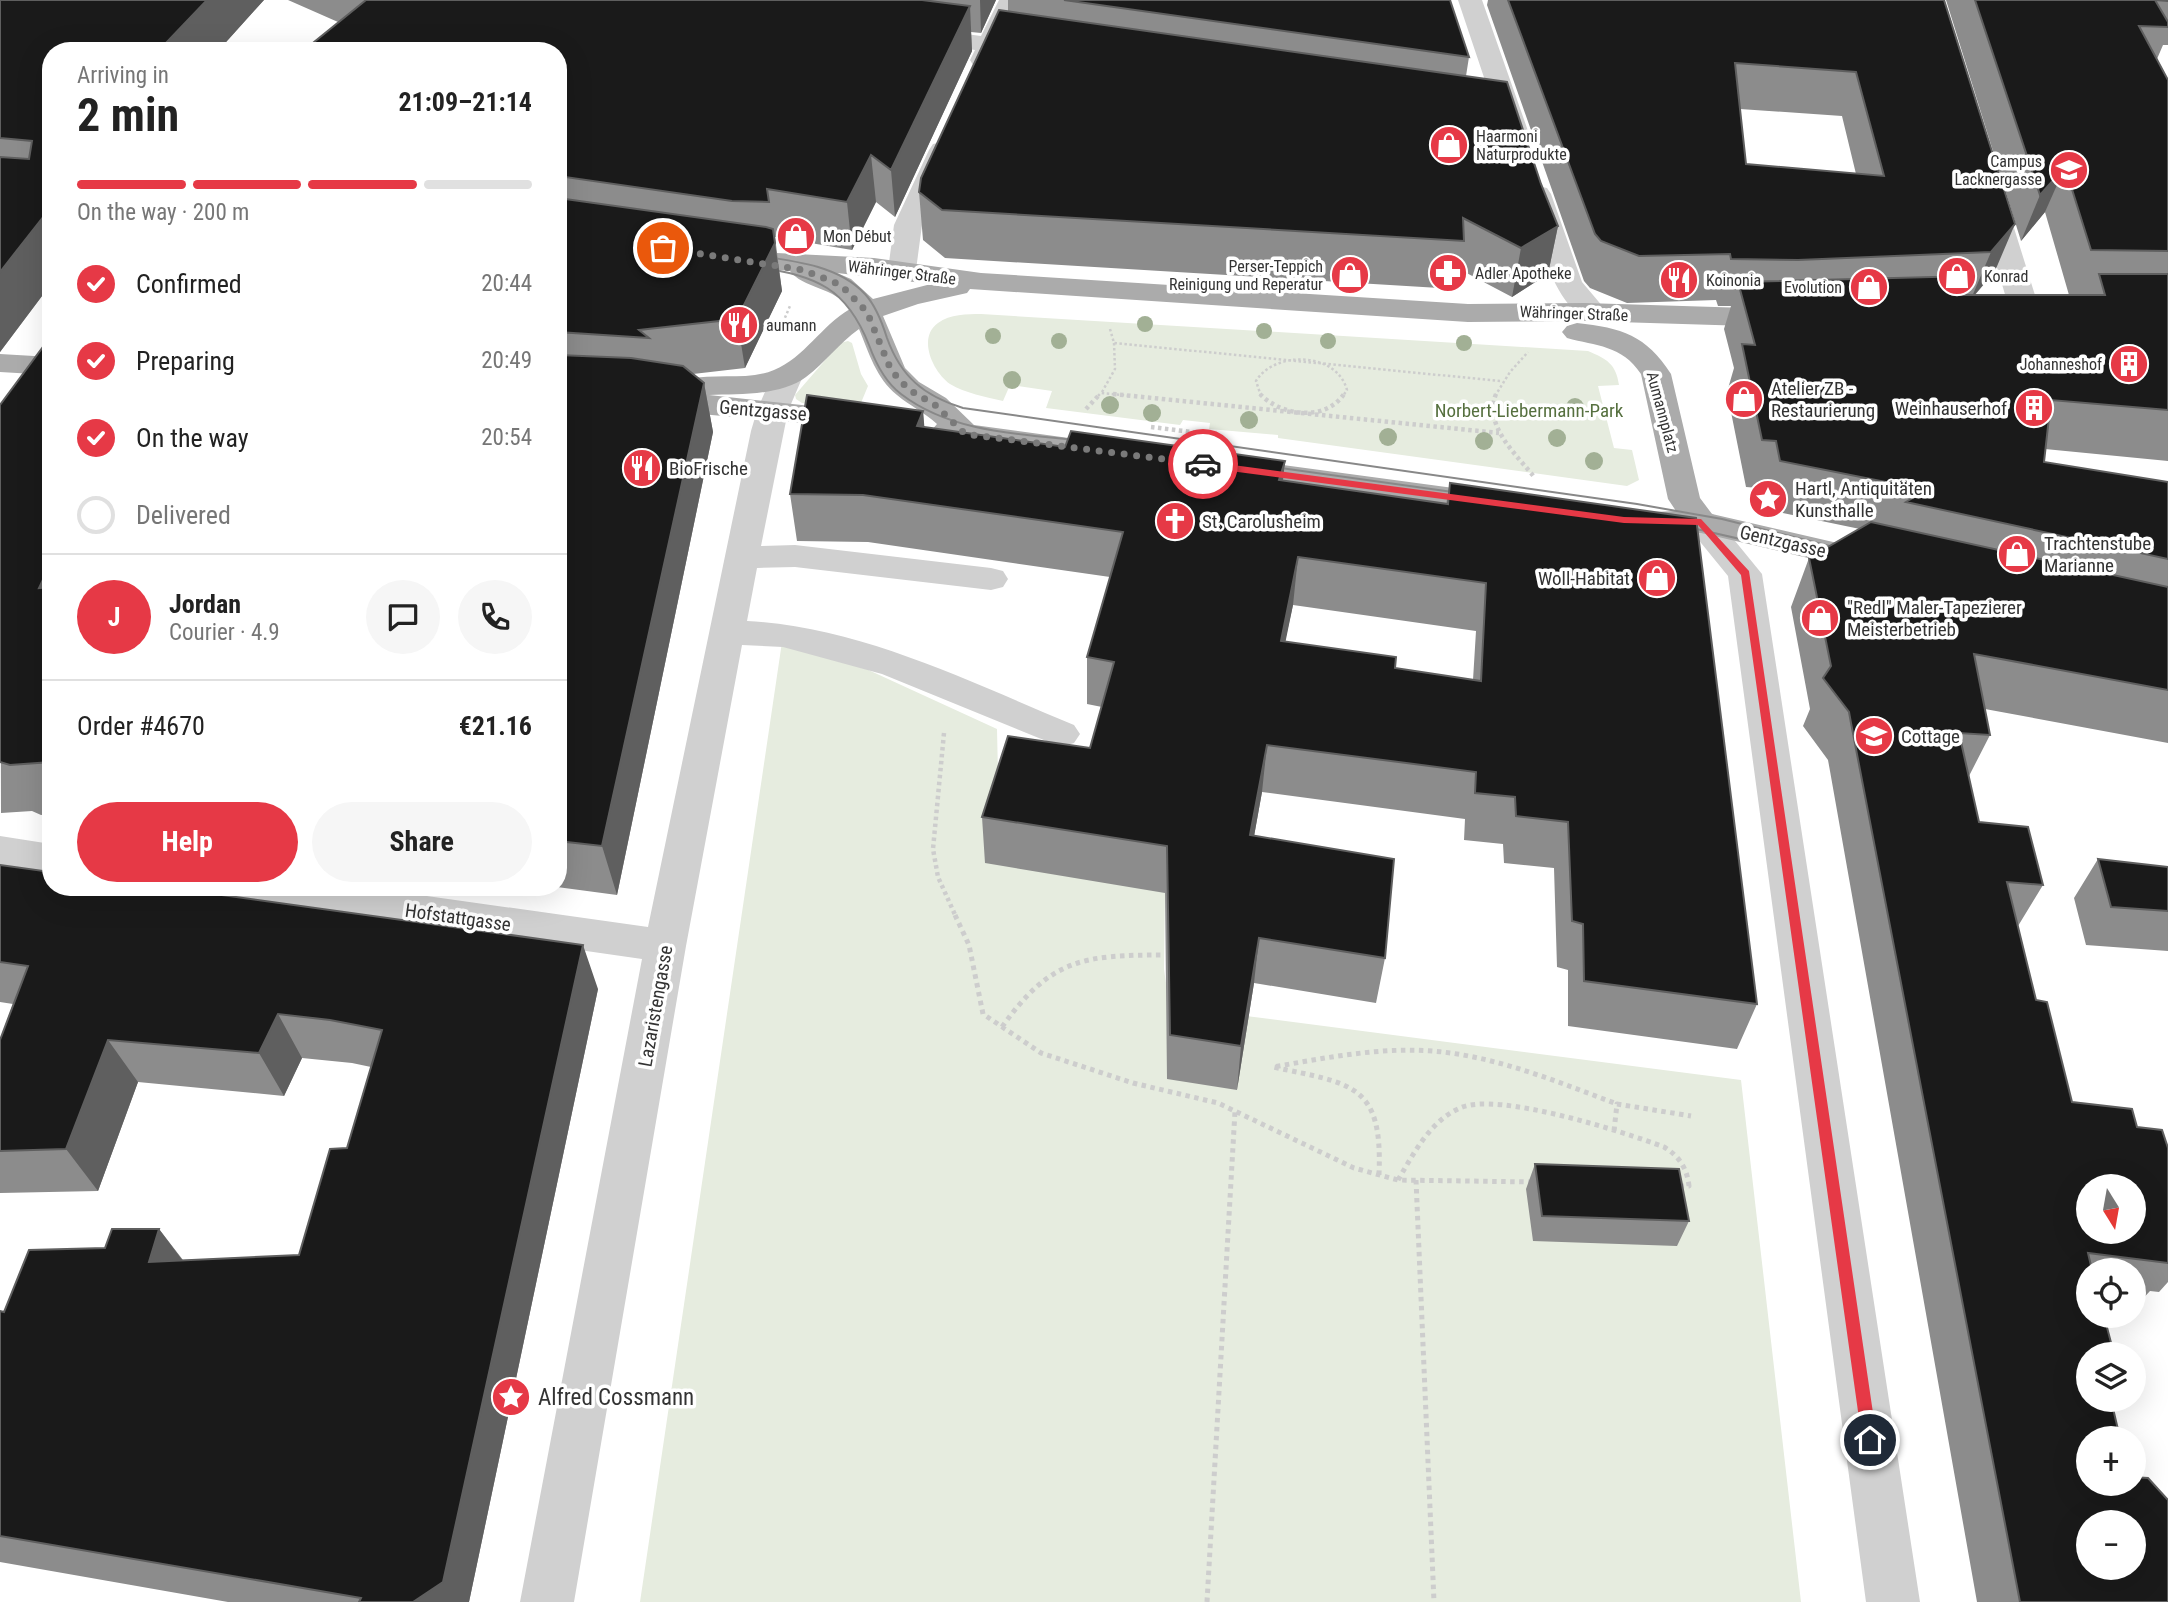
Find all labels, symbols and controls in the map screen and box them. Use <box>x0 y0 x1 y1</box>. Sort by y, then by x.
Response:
text: Arriving in <box>77 62 169 89</box>
text: 21:09–21:14 <box>398 87 532 117</box>
text: 2 min <box>77 88 179 142</box>
shop icon: Haarmoni Naturprodukte <box>1428 124 1470 166</box>
place label: Haarmoni Naturprodukte <box>1476 127 1567 164</box>
school or university icon: Campus Lacknergasse <box>2048 149 2090 191</box>
place label: Campus Lacknergasse <box>1955 152 2042 189</box>
text: On the way · 200 m <box>77 199 249 226</box>
shop icon: Mon Début <box>775 215 817 257</box>
pin <box>633 218 693 278</box>
place label: Mon Début <box>823 227 892 246</box>
icon: bag <box>644 229 682 267</box>
pharmacy icon: Adler Apotheke <box>1427 252 1469 294</box>
shop icon: Perser-Teppich Reinigung und Reperatur <box>1329 254 1371 296</box>
shop icon: Konrad <box>1936 255 1978 297</box>
street label: Währinger Straße <box>847 256 957 289</box>
place label: Perser-Teppich Reinigung und Reperatur <box>1169 257 1323 294</box>
restaurant icon: Koinonia <box>1658 259 1700 301</box>
place label: Adler Apotheke <box>1475 264 1572 283</box>
icon: check <box>77 265 115 303</box>
shop icon: Evolution <box>1848 266 1890 308</box>
place label: Konrad <box>1984 267 2028 286</box>
text: Confirmed <box>136 269 242 299</box>
text: 20:44 <box>481 270 532 297</box>
place label: Koinonia <box>1706 271 1761 290</box>
place label: Evolution <box>1784 278 1842 297</box>
street label: Währinger Straße <box>1519 302 1629 325</box>
restaurant icon: aumann <box>718 304 760 346</box>
place label: aumann <box>766 316 817 335</box>
icon: check <box>77 342 115 380</box>
building icon: Johanneshof <box>2108 343 2150 385</box>
text: Preparing <box>136 346 235 376</box>
text: 20:49 <box>481 347 532 374</box>
place label: Johanneshof <box>2020 355 2102 374</box>
street label: Aumannplatz <box>1643 370 1682 455</box>
place label: Atelier ZB - Restaurierung <box>1771 377 1875 422</box>
shop icon: Atelier ZB - Restaurierung <box>1723 378 1765 420</box>
building icon: Weinhauserhof <box>2013 387 2055 429</box>
street label: Gentzgasse <box>718 395 808 426</box>
place label: Weinhauserhof <box>1895 397 2007 420</box>
park label: Norbert-Liebermann-Park <box>1435 399 1624 422</box>
icon: check <box>77 419 115 457</box>
text: On the way <box>136 423 249 453</box>
text: 20:54 <box>481 424 532 451</box>
courier <box>1168 429 1238 499</box>
icon: car <box>1184 445 1222 483</box>
restaurant icon: BioFrische <box>621 447 663 489</box>
place label: BioFrische <box>669 457 748 480</box>
place label: Hartl, Antiquitäten Kunsthalle <box>1795 477 1932 522</box>
place icon: Hartl, Antiquitäten Kunsthalle <box>1747 478 1789 520</box>
text: Delivered <box>136 500 231 530</box>
church icon: St. Carolusheim <box>1154 500 1196 542</box>
place label: St. Carolusheim <box>1202 510 1321 533</box>
street label: Gentzgasse <box>1737 520 1828 563</box>
place label: Trachtenstube Marianne <box>2044 532 2151 577</box>
shop icon: Trachtenstube Marianne <box>1996 533 2038 575</box>
shop icon: Woll-Habitat <box>1636 557 1678 599</box>
place label: Woll-Habitat <box>1538 567 1630 590</box>
button: chat <box>366 580 440 654</box>
button: phone <box>458 580 532 654</box>
text: Jordan <box>169 589 241 619</box>
place label: "Redl" Maler-Tapezierer Meisterbetrieb <box>1847 596 2022 641</box>
shop icon: "Redl" Maler-Tapezierer Meisterbetrieb <box>1799 597 1841 639</box>
text: J <box>108 602 120 632</box>
text: Courier · 4.9 <box>169 619 280 646</box>
text: Order #4670 <box>77 711 205 741</box>
text: €21.16 <box>459 711 532 741</box>
school or university icon: Cottage <box>1853 715 1895 757</box>
place label: Cottage <box>1901 725 1960 748</box>
button: Help <box>77 802 298 882</box>
button: Share <box>312 802 532 882</box>
street label: Hofstattgasse <box>404 899 512 936</box>
street label: Lazaristengasse <box>634 944 677 1069</box>
north arrow <box>2076 1174 2146 1244</box>
map controls <box>2076 1174 2146 1580</box>
button: locate <box>2076 1258 2146 1328</box>
button: layers <box>2076 1342 2146 1412</box>
place icon: Alfred Cossmann <box>490 1376 532 1418</box>
place label: Alfred Cossmann <box>538 1384 694 1411</box>
pin <box>1840 1410 1900 1470</box>
icon: home <box>1851 1421 1889 1459</box>
button: + <box>2076 1426 2146 1496</box>
button: − <box>2076 1510 2146 1580</box>

